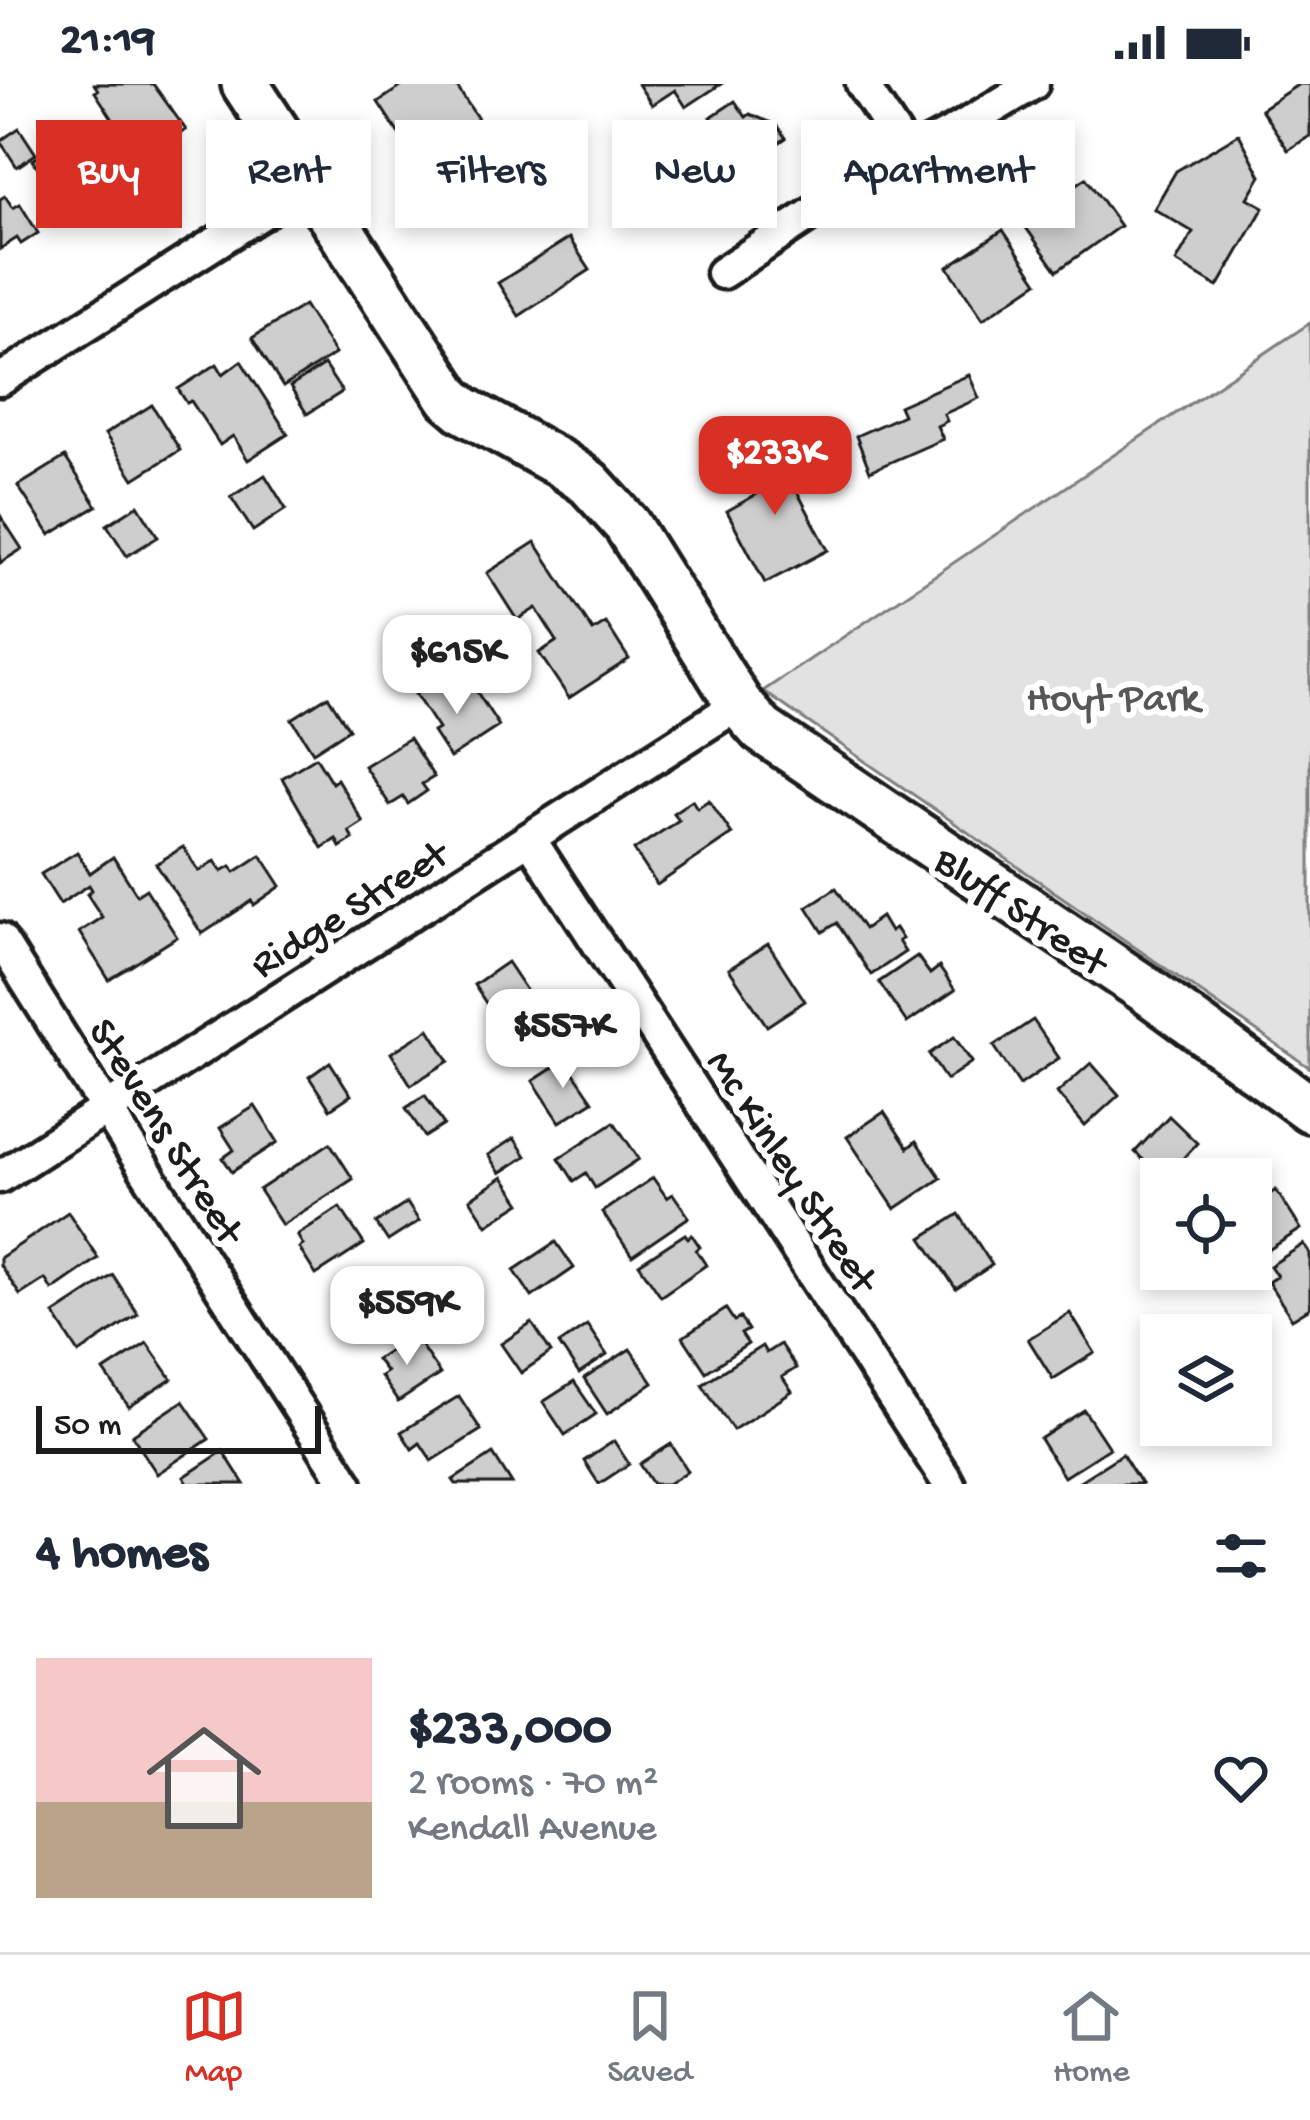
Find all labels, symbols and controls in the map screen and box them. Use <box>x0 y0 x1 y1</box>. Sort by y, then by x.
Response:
text: 21:19 <box>60 16 155 69</box>
chip: Buy <box>36 120 182 228</box>
chip: Rent <box>206 120 371 228</box>
chip: Filters <box>395 120 588 228</box>
chip: New <box>612 120 777 228</box>
chip: Apartment <box>801 120 1075 228</box>
pin: $233K <box>691 416 859 518</box>
text: $233K <box>726 432 824 478</box>
pin: $615K <box>373 615 541 717</box>
text: $615K <box>409 631 505 677</box>
park label: Hoyt Park <box>1026 677 1204 726</box>
street label: Ridge Street <box>243 830 462 992</box>
street label: Bluff Street <box>922 838 1118 992</box>
pin: $557K <box>479 989 647 1091</box>
text: $557K <box>513 1005 613 1051</box>
street label: Stevens Street <box>74 1012 253 1258</box>
street label: Mc Kinley Street <box>692 1043 887 1307</box>
map controls <box>1140 1158 1272 1446</box>
button: locate <box>1140 1158 1272 1290</box>
pin: $559K <box>323 1266 491 1368</box>
text: $559K <box>357 1282 457 1328</box>
button: layers <box>1140 1314 1272 1446</box>
scale bar <box>36 1400 321 1453</box>
text: 50 m <box>54 1408 121 1446</box>
icon: filters <box>1208 1523 1274 1589</box>
text: 4 homes <box>36 1526 207 1586</box>
text: $233,000 <box>408 1702 612 1762</box>
icon: home <box>132 1706 276 1850</box>
icon: heart <box>1208 1745 1274 1811</box>
text: 2 rooms · 70 m² <box>408 1762 658 1808</box>
text: Kendall Avenue <box>408 1808 656 1854</box>
tab: Map <box>181 1983 247 2093</box>
tab: Saved <box>608 1983 692 2093</box>
tab: Home <box>1053 1983 1129 2093</box>

